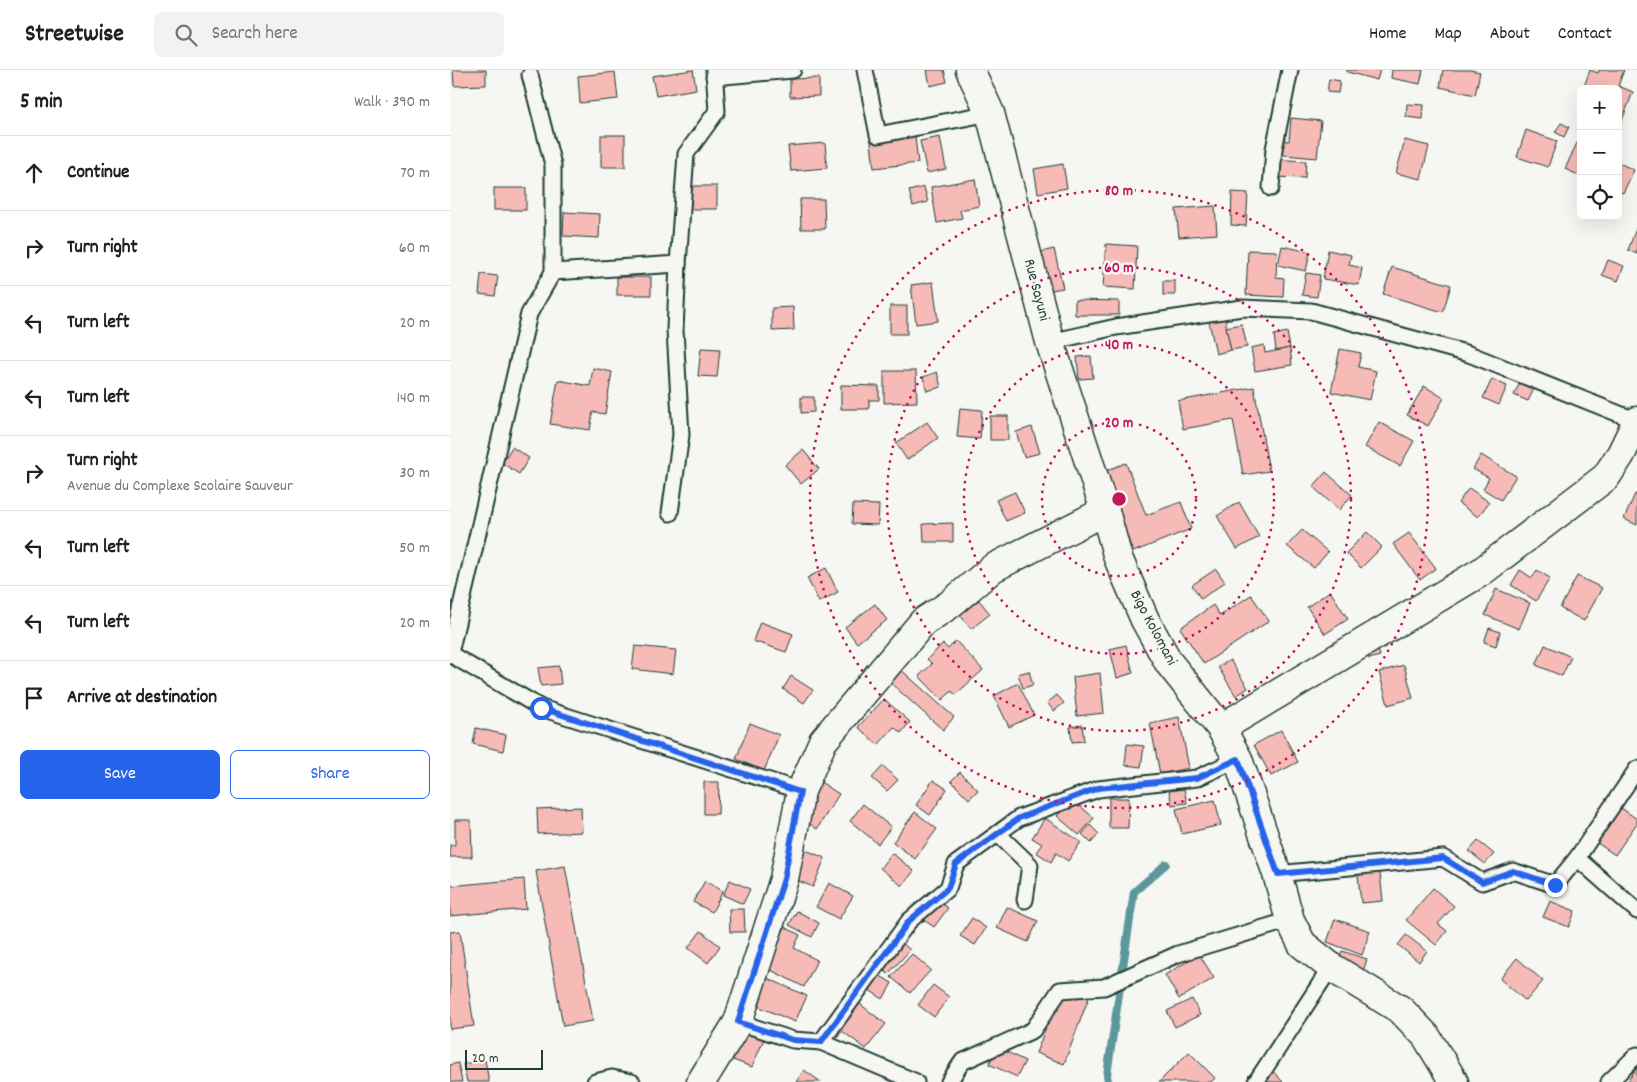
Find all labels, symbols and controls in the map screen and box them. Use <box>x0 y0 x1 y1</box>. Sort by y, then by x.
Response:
search box <box>154 12 504 57</box>
text: Streetwise <box>25 18 124 52</box>
icon: search <box>172 21 200 49</box>
text: Search here <box>212 21 298 48</box>
text: Home <box>1369 22 1406 47</box>
text: Map <box>1434 22 1462 47</box>
text: About <box>1490 22 1530 47</box>
text: Contact <box>1558 22 1612 47</box>
map controls <box>1577 85 1622 220</box>
button: + <box>1577 85 1622 130</box>
text: 5 min <box>20 88 63 118</box>
text: Walk · 390 m <box>354 91 430 114</box>
button: − <box>1577 130 1622 175</box>
icon: ahead <box>20 159 48 187</box>
text: Continue <box>67 160 129 187</box>
text: 70 m <box>400 162 430 185</box>
button: locate <box>1577 175 1622 220</box>
text: 80 m <box>1105 181 1133 203</box>
icon: right <box>20 234 48 262</box>
text: Turn right <box>67 235 138 262</box>
text: 60 m <box>399 237 430 260</box>
street label: Rue Sayuni <box>1017 256 1055 324</box>
text: 60 m <box>1104 258 1134 280</box>
icon: left <box>20 309 48 337</box>
text: Turn left <box>67 310 130 337</box>
text: 20 m <box>400 312 430 335</box>
text: 40 m <box>1105 335 1133 357</box>
icon: left <box>20 384 48 412</box>
text: Turn left <box>67 385 130 412</box>
text: 140 m <box>396 387 430 410</box>
text: 20 m <box>1105 413 1133 435</box>
text: Turn right <box>67 448 138 475</box>
icon: right <box>20 459 48 487</box>
text: 30 m <box>400 462 430 485</box>
text: Avenue du Complexe Scolaire Sauveur <box>67 475 293 498</box>
centre of rings <box>1110 490 1128 508</box>
icon: left <box>20 534 48 562</box>
text: Turn left <box>67 535 130 562</box>
text: 50 m <box>399 537 430 560</box>
street label: Bigo Kolomani <box>1123 586 1183 670</box>
icon: left <box>20 609 48 637</box>
text: Turn left <box>67 610 130 637</box>
text: 20 m <box>400 612 430 635</box>
icon: arrive <box>20 684 48 712</box>
text: Arrive at destination <box>67 685 217 712</box>
route start <box>530 697 553 720</box>
button: Save <box>20 750 220 799</box>
button: Share <box>230 750 430 799</box>
route end <box>1544 874 1567 897</box>
scale bar <box>465 1047 542 1070</box>
text: 20 m <box>472 1049 499 1069</box>

